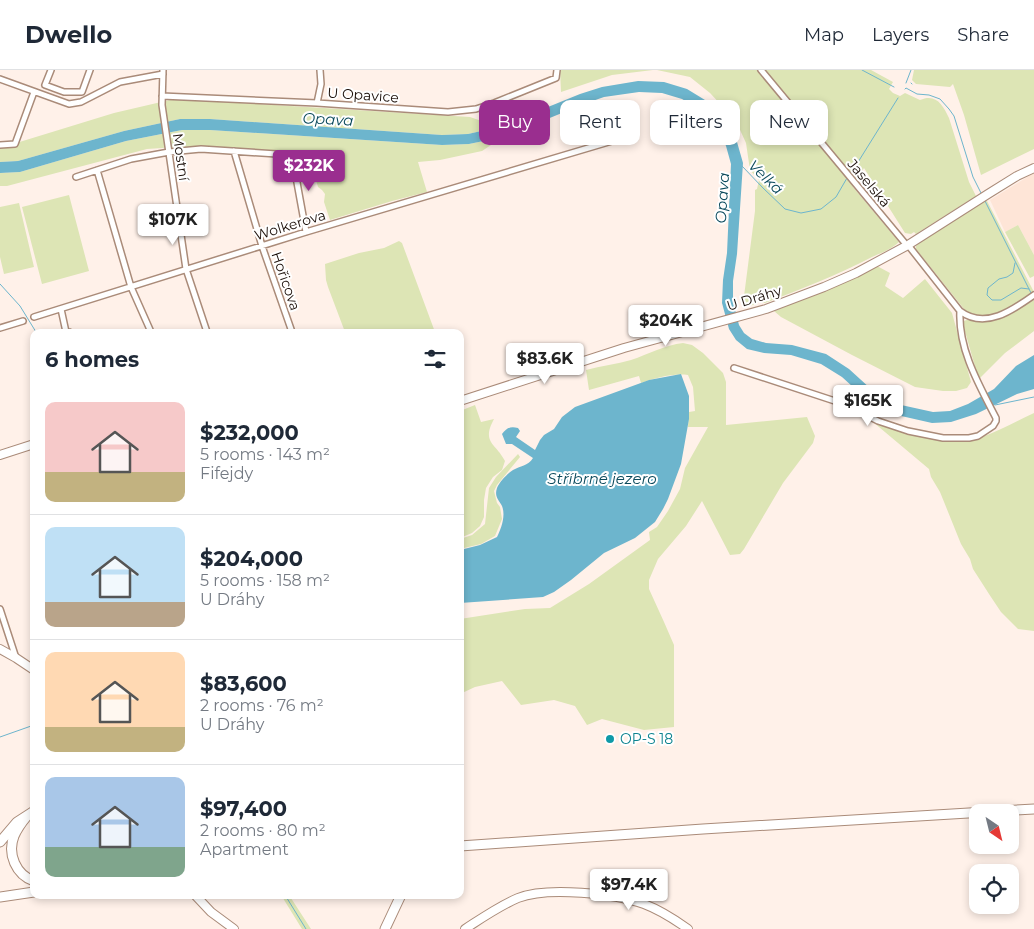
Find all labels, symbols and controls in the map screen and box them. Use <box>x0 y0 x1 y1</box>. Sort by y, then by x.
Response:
text: Dwello <box>25 20 112 49</box>
text: Map <box>804 24 844 46</box>
text: Layers <box>872 24 929 46</box>
text: Share <box>957 24 1009 46</box>
street label: U Opavice <box>327 84 399 106</box>
chip: Buy <box>479 100 550 145</box>
chip: Rent <box>560 100 640 145</box>
chip: Filters <box>650 100 740 145</box>
chip: New <box>750 100 828 145</box>
water label: Opava <box>302 108 354 130</box>
street label: Mostní <box>169 132 193 183</box>
pin: $232K <box>274 150 344 192</box>
street label: Jaselská <box>843 154 894 211</box>
text: $232K <box>284 156 334 175</box>
water label: Velká <box>744 156 788 198</box>
water label: Opava <box>711 172 733 224</box>
pin: $107K <box>138 204 208 246</box>
street label: Wolkerova <box>252 206 328 244</box>
text: $107K <box>149 210 197 229</box>
street label: Hořicova <box>268 249 304 313</box>
street label: U Dráhy <box>724 281 784 315</box>
pin: $204K <box>631 304 701 347</box>
text: $204K <box>639 311 693 330</box>
pin: $83.6K <box>504 342 586 385</box>
icon: filters <box>421 345 449 373</box>
text: 6 homes <box>45 347 139 372</box>
text: $83.6K <box>517 349 573 368</box>
pin: $165K <box>833 384 903 427</box>
text: $165K <box>844 391 892 410</box>
text: $232,000 <box>200 420 299 445</box>
icon: home <box>85 422 145 482</box>
text: 5 rooms · 143 m² <box>200 445 330 464</box>
text: Fifejdy <box>200 464 253 483</box>
water label: Stříbrné jezero <box>547 469 657 488</box>
text: $204,000 <box>200 546 303 571</box>
icon: home <box>85 547 145 607</box>
text: 5 rooms · 158 m² <box>200 571 330 590</box>
text: U Dráhy <box>200 590 264 609</box>
text: $83,600 <box>200 671 287 696</box>
icon: home <box>85 672 145 732</box>
text: 2 rooms · 76 m² <box>200 696 324 715</box>
text: U Dráhy <box>200 715 264 734</box>
place label: OP-S 18 <box>620 730 673 748</box>
marker: OP-S 18 <box>604 733 616 745</box>
text: $97,400 <box>200 796 287 821</box>
icon: home <box>85 797 145 857</box>
north arrow <box>969 804 1019 854</box>
map controls <box>969 804 1019 914</box>
text: 2 rooms · 80 m² <box>200 821 326 840</box>
text: Apartment <box>200 840 289 859</box>
button: locate <box>969 864 1019 914</box>
pin: $97.4K <box>588 868 670 911</box>
text: $97.4K <box>601 875 657 894</box>

